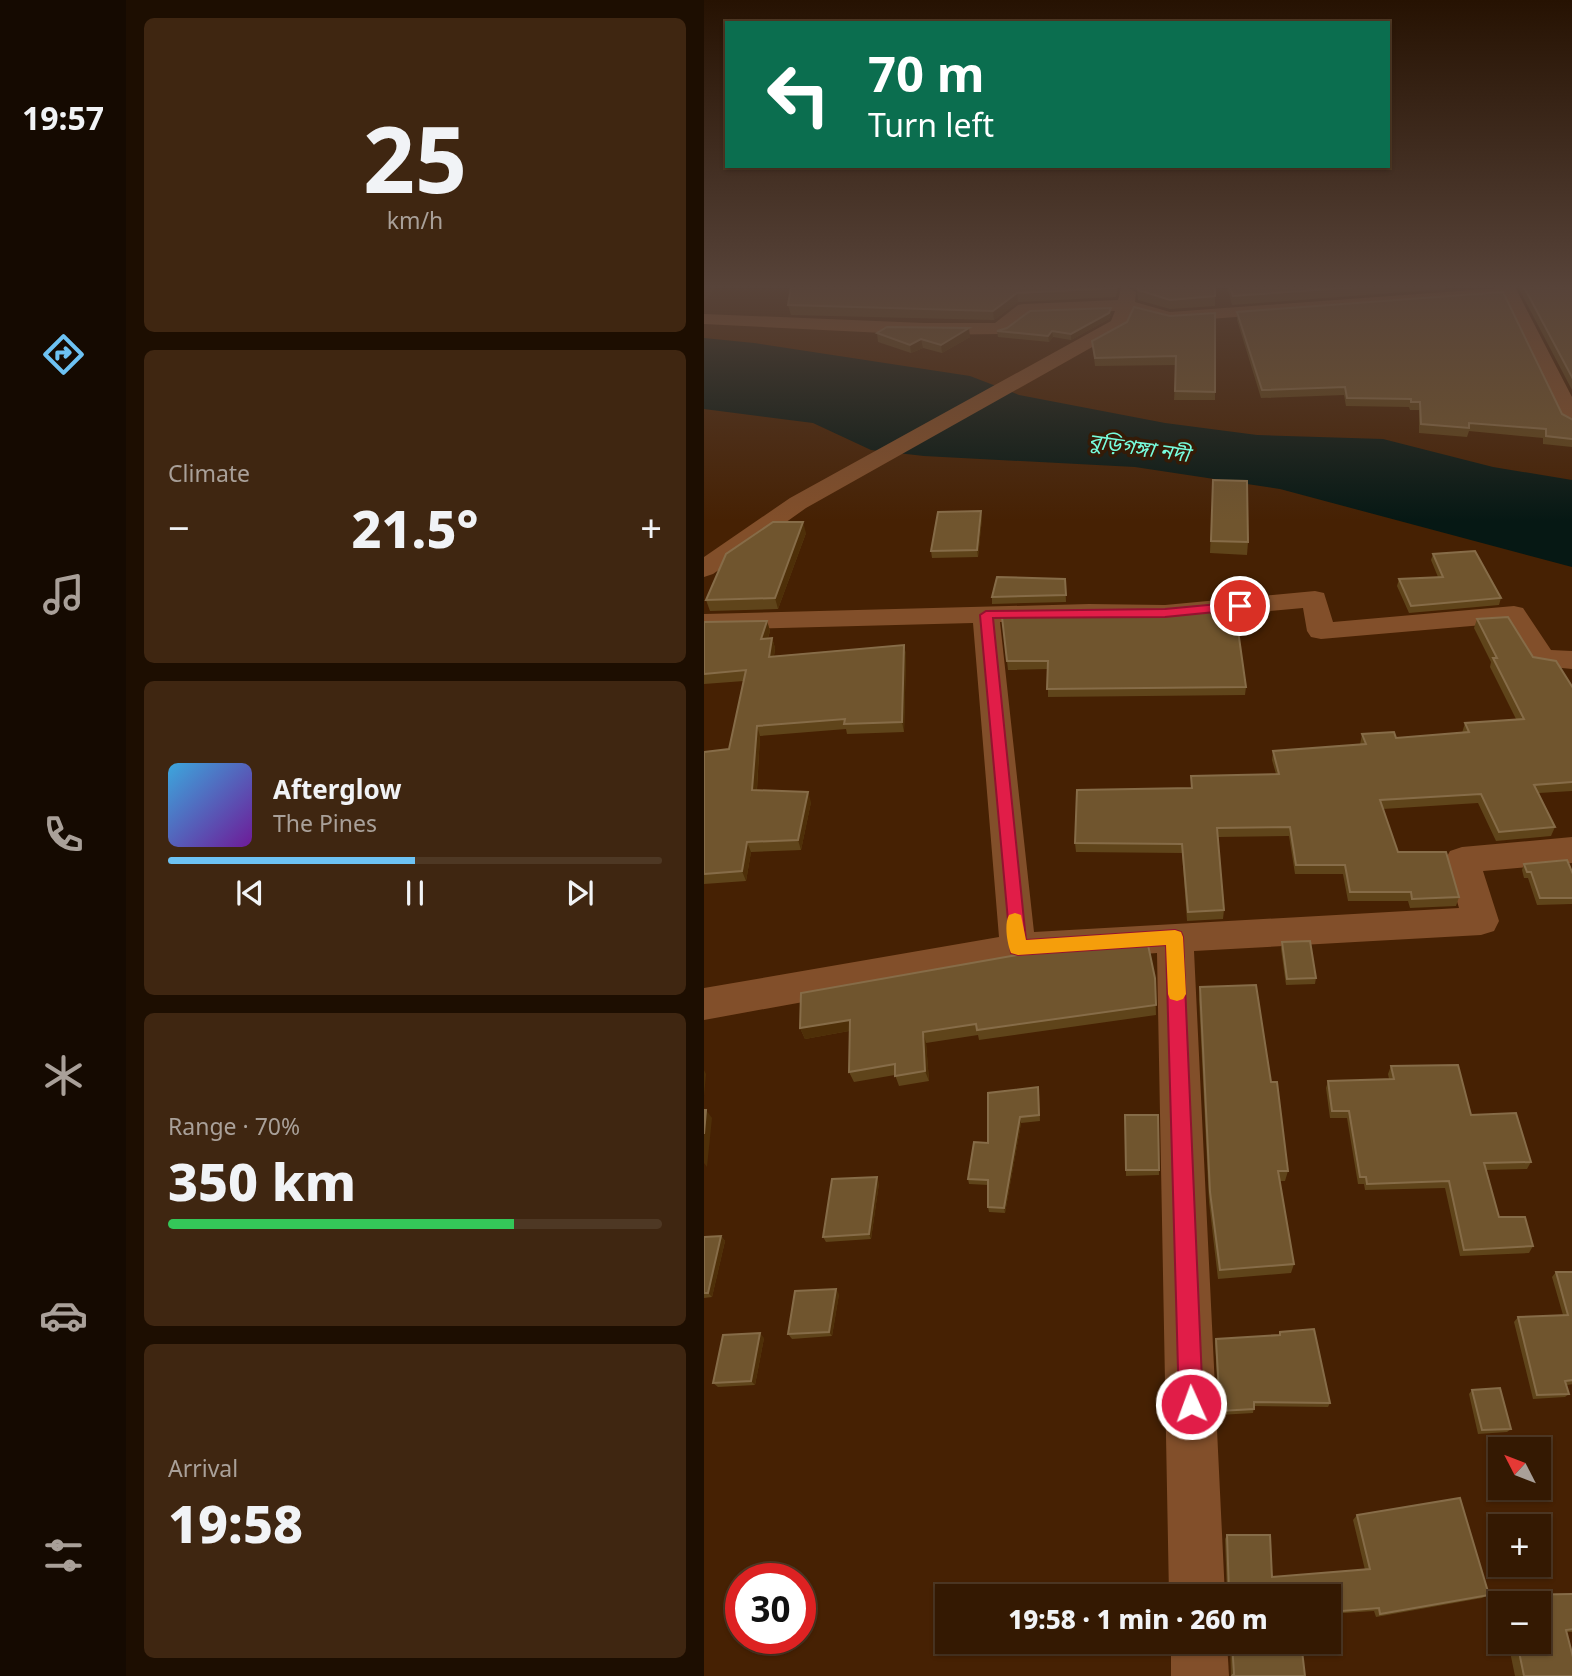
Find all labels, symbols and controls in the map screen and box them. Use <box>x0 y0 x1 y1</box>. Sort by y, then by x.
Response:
text: 70 m <box>868 40 985 106</box>
icon: left <box>753 49 844 140</box>
text: 19:57 <box>22 96 104 139</box>
text: 25 <box>363 96 467 220</box>
text: Turn left <box>868 103 994 146</box>
text: km/h <box>387 204 443 236</box>
icon: directions <box>39 330 88 379</box>
water label: বুড়িগঙ্গা নদী <box>1087 426 1196 469</box>
text: Climate <box>168 457 250 489</box>
text: 21.5° <box>352 492 478 563</box>
text: − <box>168 501 190 553</box>
text: + <box>640 501 662 553</box>
icon: music <box>39 570 88 619</box>
pin <box>1210 576 1270 636</box>
icon: arrive <box>1221 587 1259 625</box>
text: Afterglow <box>273 771 401 807</box>
text: The Pines <box>273 807 377 839</box>
icon: phone <box>39 810 88 859</box>
icon: previous <box>231 874 269 912</box>
icon: pause <box>396 874 434 912</box>
icon: next <box>561 874 599 912</box>
icon: climate <box>39 1051 88 1100</box>
text: Range · 70% <box>168 1110 300 1142</box>
text: 350 km <box>168 1145 356 1216</box>
icon: car <box>39 1291 88 1340</box>
position arrow <box>1154 1367 1228 1441</box>
north arrow <box>1488 1437 1551 1500</box>
map controls <box>1488 1437 1551 1654</box>
text: Arrival <box>168 1452 238 1484</box>
text: 19:58 <box>168 1487 303 1558</box>
button: + <box>1488 1514 1551 1577</box>
icon: filters <box>39 1531 88 1580</box>
speed limit sign: 30 <box>725 1563 816 1654</box>
button: − <box>1488 1591 1551 1654</box>
text: 19:58 · 1 min · 260 m <box>1008 1601 1268 1637</box>

